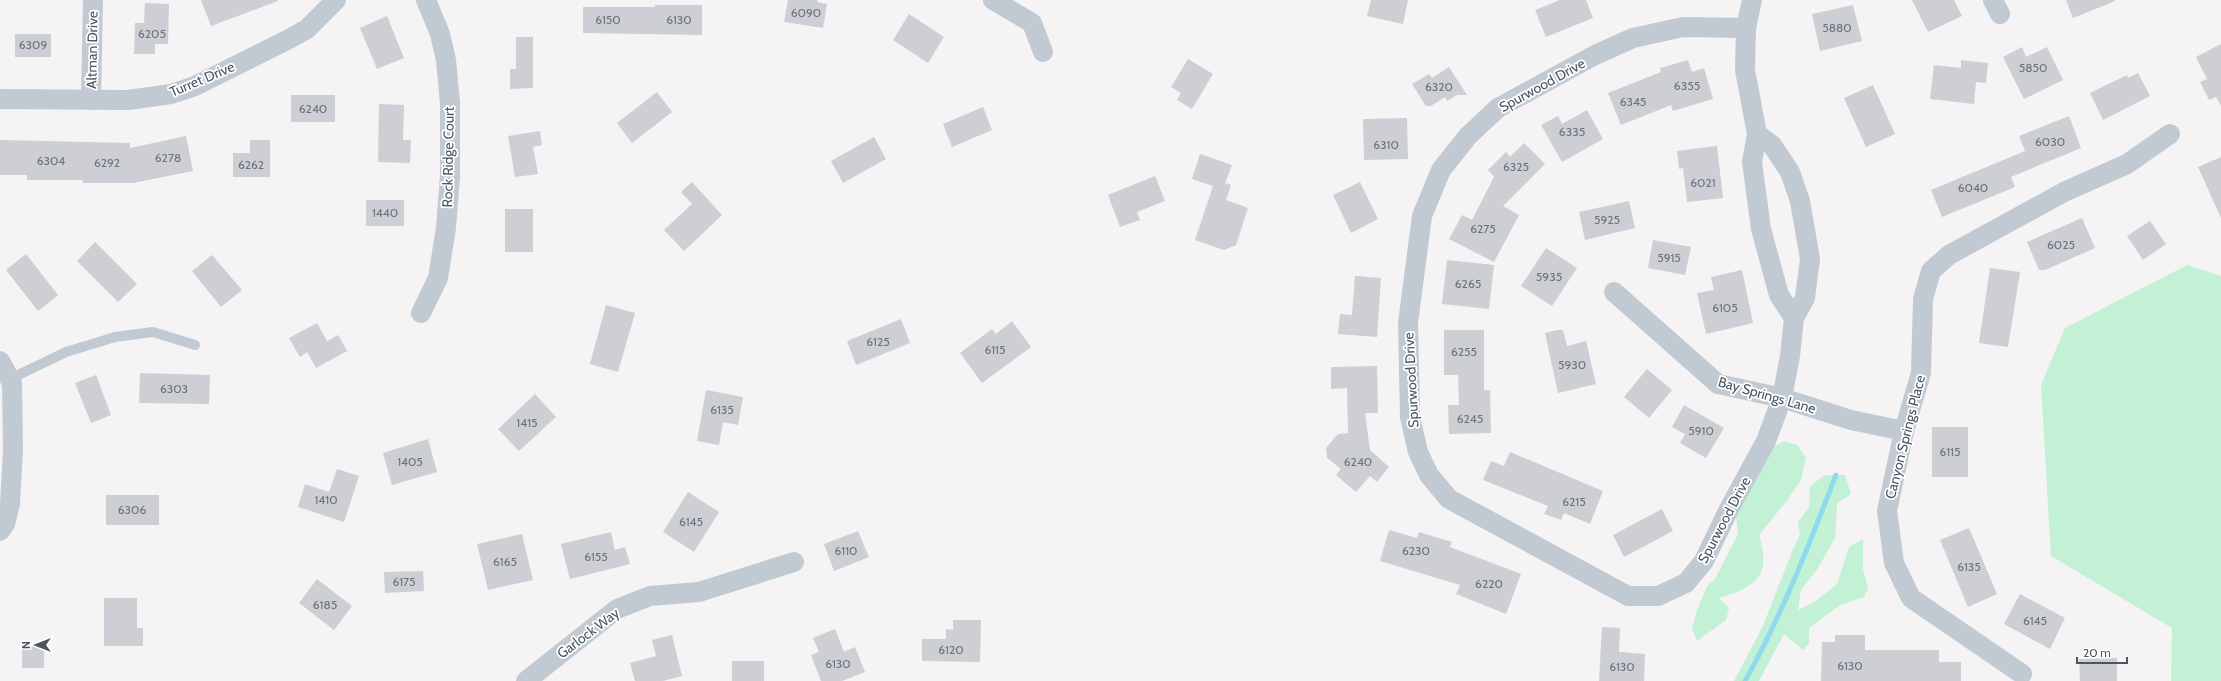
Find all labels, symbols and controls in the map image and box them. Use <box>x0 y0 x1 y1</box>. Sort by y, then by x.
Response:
house number: 6090 <box>791 5 821 20</box>
street label: Altman Drive <box>82 11 102 89</box>
house number: 6150 <box>595 12 621 27</box>
house number: 6130 <box>666 12 692 27</box>
house number: 5880 <box>1822 20 1852 35</box>
house number: 6205 <box>138 26 166 41</box>
house number: 6309 <box>19 37 47 52</box>
street label: Spurwood Drive <box>1496 54 1588 116</box>
street label: Turret Drive <box>167 57 237 101</box>
house number: 5850 <box>2019 60 2047 75</box>
house number: 6355 <box>1674 78 1700 93</box>
house number: 6320 <box>1425 79 1453 94</box>
house number: 6345 <box>1620 94 1646 109</box>
house number: 6240 <box>299 101 327 116</box>
street label: Rock Ridge Court <box>438 106 458 207</box>
house number: 6335 <box>1559 124 1585 139</box>
house number: 6030 <box>2035 134 2065 149</box>
house number: 6310 <box>1373 137 1399 152</box>
house number: 6278 <box>155 150 181 165</box>
house number: 6304 <box>37 153 65 168</box>
house number: 6292 <box>94 155 120 170</box>
house number: 6262 <box>238 157 264 172</box>
house number: 6325 <box>1503 159 1529 174</box>
house number: 6021 <box>1690 175 1716 190</box>
house number: 6040 <box>1958 180 1988 195</box>
house number: 1440 <box>372 205 398 220</box>
house number: 5925 <box>1594 212 1620 227</box>
house number: 6275 <box>1470 221 1496 236</box>
house number: 6025 <box>2047 237 2075 252</box>
house number: 5915 <box>1657 250 1681 265</box>
house number: 5935 <box>1536 269 1562 284</box>
house number: 6265 <box>1455 276 1481 291</box>
house number: 6105 <box>1712 300 1738 315</box>
street label: Spurwood Drive <box>1400 332 1422 428</box>
house number: 6125 <box>866 334 890 349</box>
house number: 6115 <box>984 342 1006 357</box>
house number: 6255 <box>1451 344 1477 359</box>
house number: 5930 <box>1558 357 1586 372</box>
street label: Bay Springs Lane <box>1716 372 1818 418</box>
street label: Canyon Springs Place <box>1881 373 1929 501</box>
house number: 6303 <box>160 381 188 396</box>
house number: 6135 <box>710 402 734 417</box>
house number: 6245 <box>1457 411 1483 426</box>
house number: 1415 <box>516 415 538 430</box>
house number: 5910 <box>1688 423 1714 438</box>
house number: 6115 <box>1939 444 1961 459</box>
house number: 1405 <box>397 454 423 469</box>
house number: 6240 <box>1344 454 1372 469</box>
street label: Spurwood Drive <box>1694 474 1754 566</box>
house number: 1410 <box>314 492 338 507</box>
house number: 6215 <box>1562 494 1586 509</box>
house number: 6306 <box>118 502 146 517</box>
house number: 6145 <box>679 514 703 529</box>
house number: 6110 <box>835 543 857 558</box>
house number: 6230 <box>1402 543 1430 558</box>
house number: 6155 <box>584 549 608 564</box>
house number: 6165 <box>493 554 517 569</box>
house number: 6135 <box>1957 559 1981 574</box>
house number: 6175 <box>392 574 416 589</box>
house number: 6220 <box>1475 576 1503 591</box>
house number: 6185 <box>313 597 337 612</box>
street label: Garlock Way <box>553 604 623 662</box>
house number: 6145 <box>2023 613 2047 628</box>
north arrow <box>16 625 56 665</box>
scale bar <box>2077 639 2127 665</box>
text: N <box>19 641 33 649</box>
house number: 6120 <box>938 642 964 657</box>
text: 20 m <box>2083 645 2111 660</box>
house number: 6130 <box>825 656 851 671</box>
house number: 6130 <box>1837 658 1863 673</box>
house number: 6130 <box>1609 659 1635 674</box>

